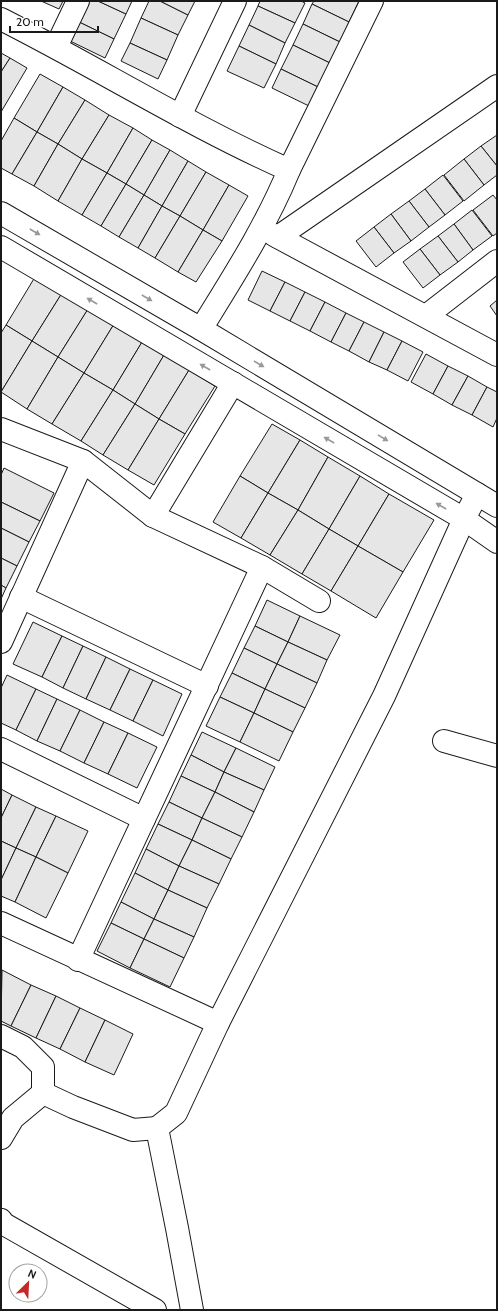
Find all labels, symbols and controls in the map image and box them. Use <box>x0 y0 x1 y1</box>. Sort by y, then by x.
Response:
scale bar <box>10 8 98 34</box>
text: 20 m <box>16 14 44 29</box>
one-way arrow <box>29 229 41 236</box>
one-way arrow <box>141 294 153 301</box>
one-way arrow <box>87 297 98 304</box>
one-way arrow <box>253 360 265 367</box>
one-way arrow <box>199 363 210 370</box>
one-way arrow <box>377 434 389 441</box>
one-way arrow <box>323 436 335 443</box>
one-way arrow <box>435 502 447 509</box>
north arrow <box>8 1263 48 1303</box>
text: N <box>26 1266 38 1282</box>

